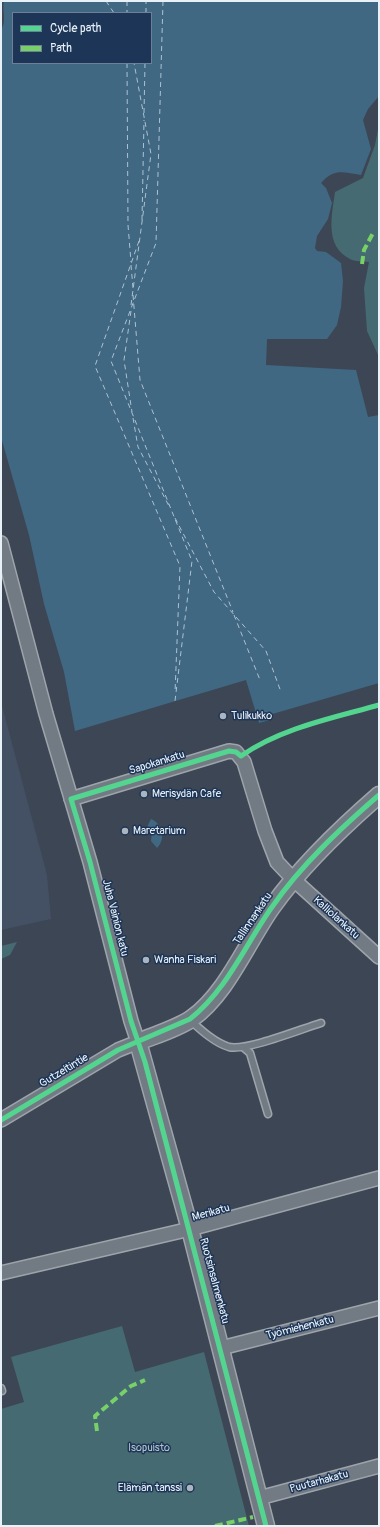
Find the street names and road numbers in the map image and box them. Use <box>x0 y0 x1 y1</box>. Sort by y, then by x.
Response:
street label: Sapokankatu <box>128 748 186 778</box>
street label: Juha Vainion katu <box>99 878 131 958</box>
street label: Tallinnankatu <box>231 890 275 948</box>
street label: Kalliolankatu <box>310 894 362 942</box>
street label: Gutzeitintie <box>37 1051 91 1091</box>
street label: Merikatu <box>191 1202 231 1224</box>
street label: Ruotsinsalmenkatu <box>196 1237 232 1325</box>
street label: Työmiehenkatu <box>265 1313 335 1343</box>
street label: Puutarhakatu <box>288 1468 350 1496</box>

